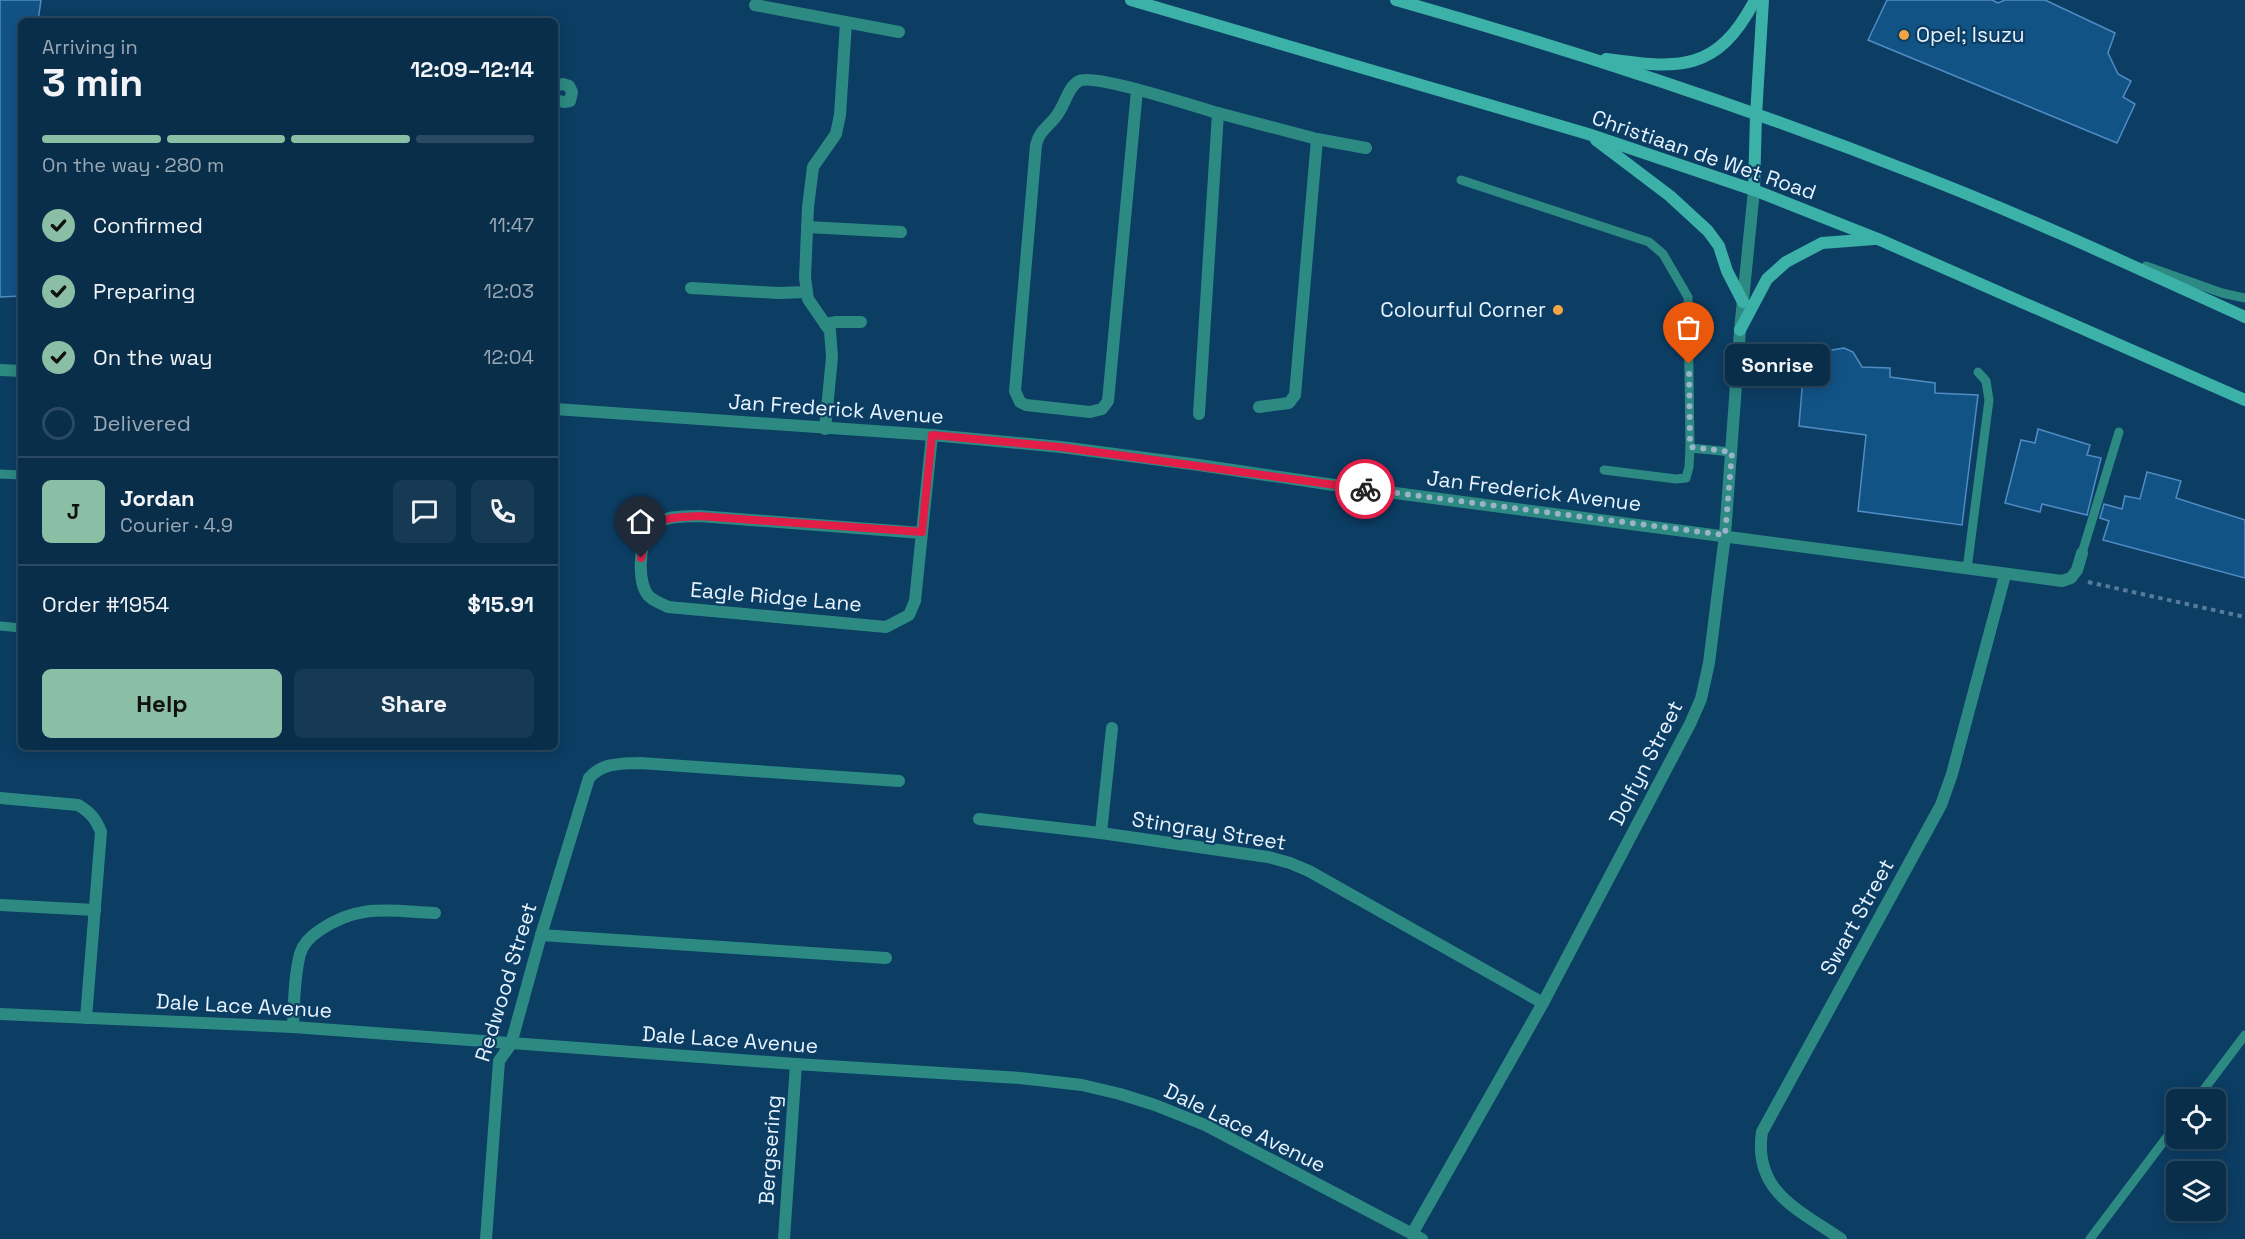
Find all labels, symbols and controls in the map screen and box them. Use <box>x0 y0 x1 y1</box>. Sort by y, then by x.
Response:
place label: Opel; Isuzu <box>1916 21 2025 48</box>
marker: Opel; Isuzu <box>1897 28 1911 42</box>
text: Arriving in <box>42 34 138 60</box>
text: 12:09–12:14 <box>410 55 534 83</box>
text: 3 min <box>42 58 143 107</box>
street label: Christiaan de Wet Road <box>1588 103 1820 206</box>
text: On the way · 280 m <box>42 152 224 178</box>
icon: check <box>42 209 75 242</box>
text: Confirmed <box>93 211 203 239</box>
text: 11:47 <box>489 212 534 238</box>
icon: check <box>42 275 75 308</box>
text: Preparing <box>93 277 195 305</box>
text: 12:03 <box>484 278 534 304</box>
place label: Colourful Corner <box>1380 296 1546 323</box>
pin <box>1663 302 1714 364</box>
marker: Colourful Corner <box>1551 303 1565 317</box>
icon: bag <box>1672 311 1705 344</box>
icon: check <box>42 341 75 374</box>
text: On the way <box>93 343 212 371</box>
callout: Sonrise <box>1725 343 1830 385</box>
text: 12:04 <box>483 344 534 370</box>
text: Sonrise <box>1742 352 1813 378</box>
street label: Jan Frederick Avenue <box>727 388 945 429</box>
text: Delivered <box>93 409 191 437</box>
courier <box>1335 459 1395 519</box>
street label: Jan Frederick Avenue <box>1425 464 1643 517</box>
icon: bike <box>1349 473 1382 506</box>
button: chat <box>393 480 456 543</box>
button: phone <box>471 480 534 543</box>
text: Jordan <box>120 484 195 512</box>
pin <box>615 496 666 558</box>
text: J <box>67 497 80 525</box>
icon: home <box>624 505 657 538</box>
text: Courier · 4.9 <box>120 512 233 538</box>
street label: Eagle Ridge Lane <box>689 576 863 617</box>
text: Order #1954 <box>42 590 169 618</box>
text: $15.91 <box>467 590 534 618</box>
button: Help <box>42 669 282 738</box>
button: Share <box>294 669 534 738</box>
street label: Dolfyn Street <box>1603 696 1689 830</box>
street label: Stingray Street <box>1130 805 1288 856</box>
street label: Swart Street <box>1814 854 1900 980</box>
street label: Redwood Street <box>469 899 543 1065</box>
street label: Dale Lace Avenue <box>155 987 333 1024</box>
street label: Dale Lace Avenue <box>641 1020 819 1059</box>
street label: Dale Lace Avenue <box>1160 1077 1330 1178</box>
map controls <box>2166 1089 2226 1221</box>
button: locate <box>2166 1089 2226 1149</box>
street label: Bergsering <box>752 1094 787 1206</box>
button: layers <box>2166 1161 2226 1221</box>

